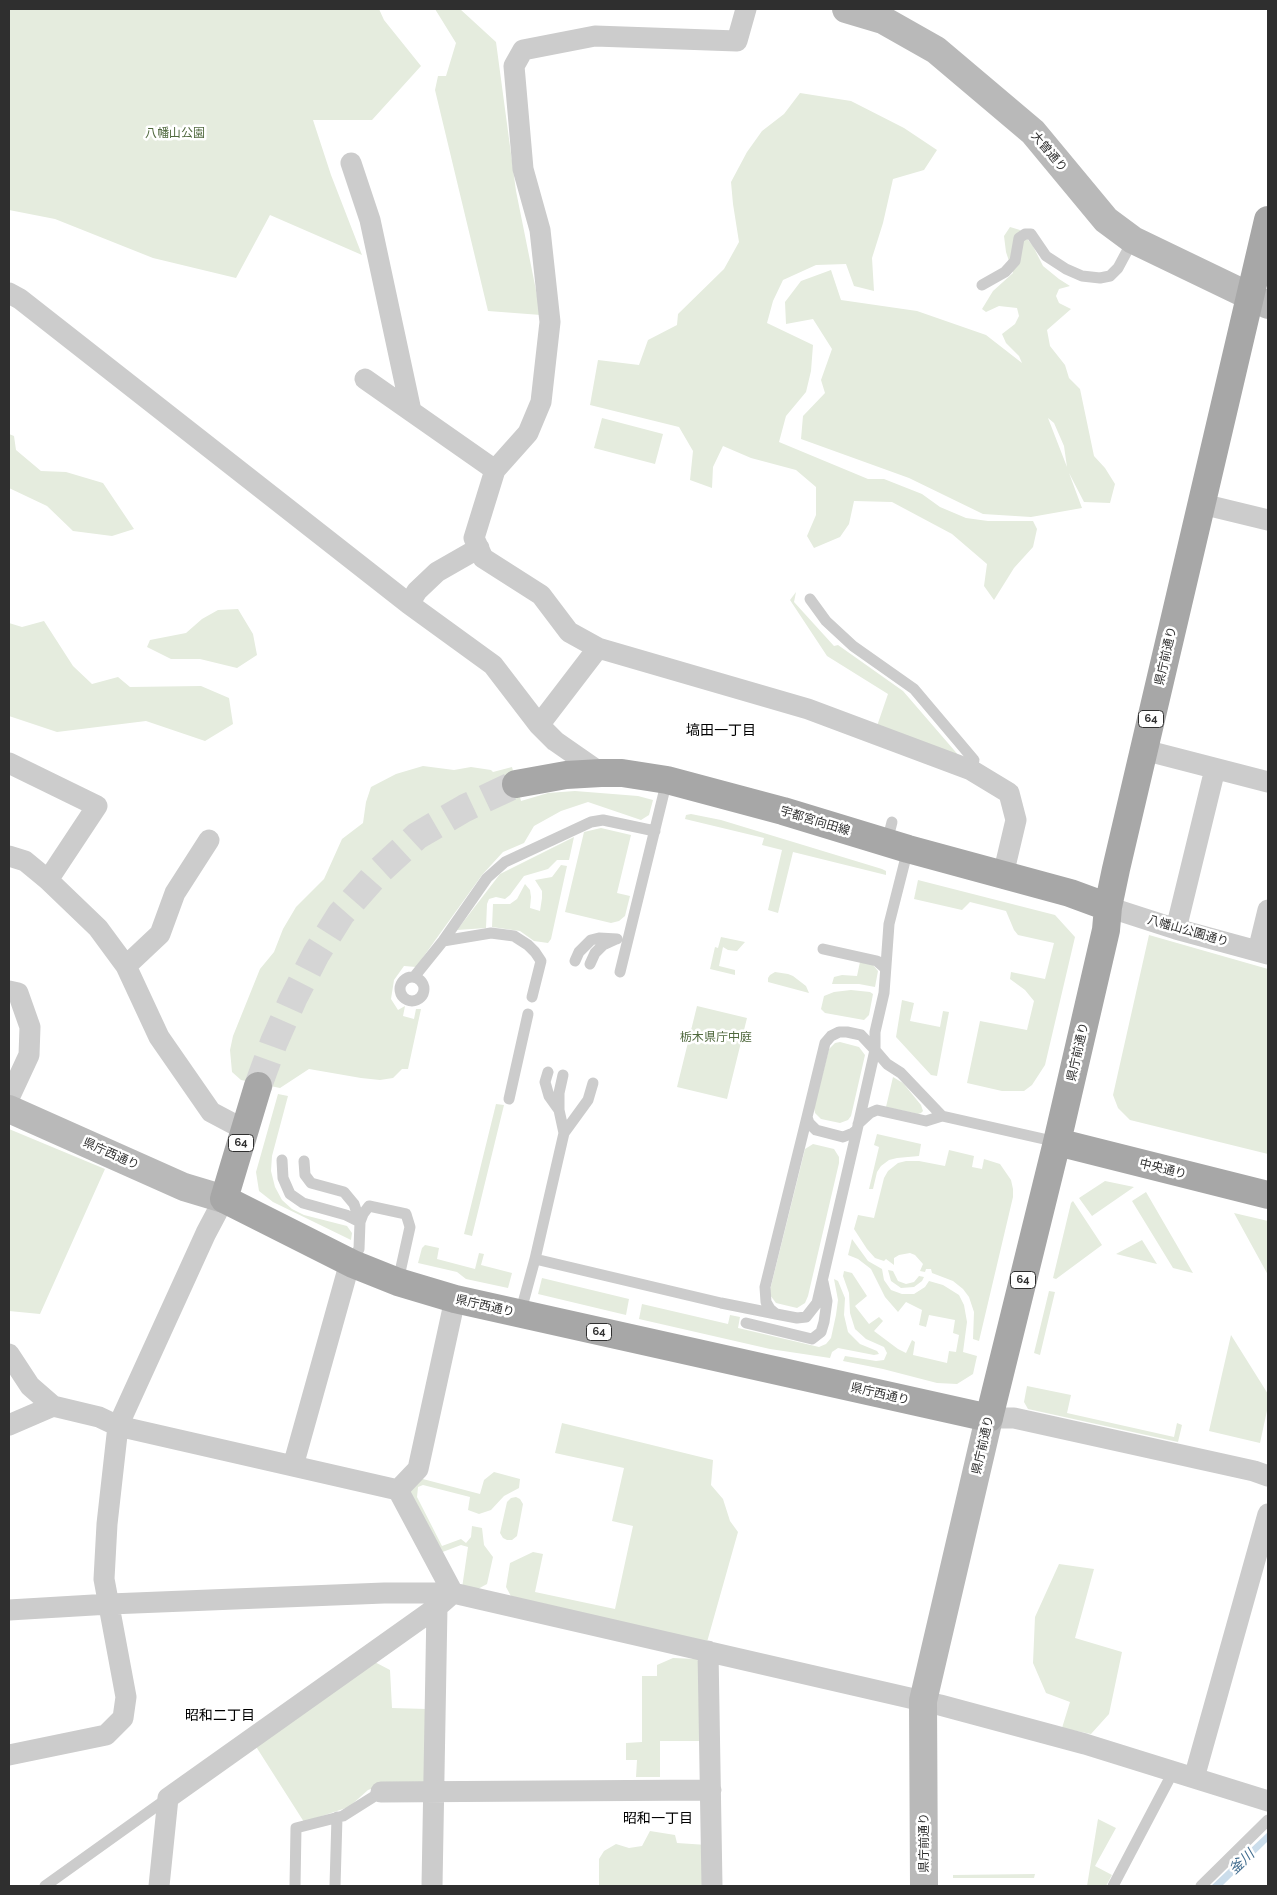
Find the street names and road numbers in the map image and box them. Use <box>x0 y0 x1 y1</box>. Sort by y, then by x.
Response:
street label: 大曽通り <box>1028 129 1070 175</box>
street label: 県庁前通り <box>1152 625 1180 687</box>
road number: 64 <box>1138 711 1164 728</box>
street label: 宇都宮向田線 <box>778 804 852 838</box>
street label: 八幡山公園通り <box>1146 913 1230 949</box>
street label: 県庁前通り <box>1064 1021 1092 1083</box>
road number: 64 <box>228 1134 254 1152</box>
street label: 県庁西通り <box>81 1135 141 1173</box>
street label: 中央通り <box>1138 1156 1188 1182</box>
road number: 64 <box>1010 1272 1036 1288</box>
street label: 県庁西通り <box>454 1292 516 1320</box>
road number: 64 <box>586 1324 612 1340</box>
street label: 県庁西通り <box>849 1380 911 1408</box>
street label: 県庁前通り <box>969 1414 997 1476</box>
street label: 県庁前通り <box>917 1813 931 1873</box>

